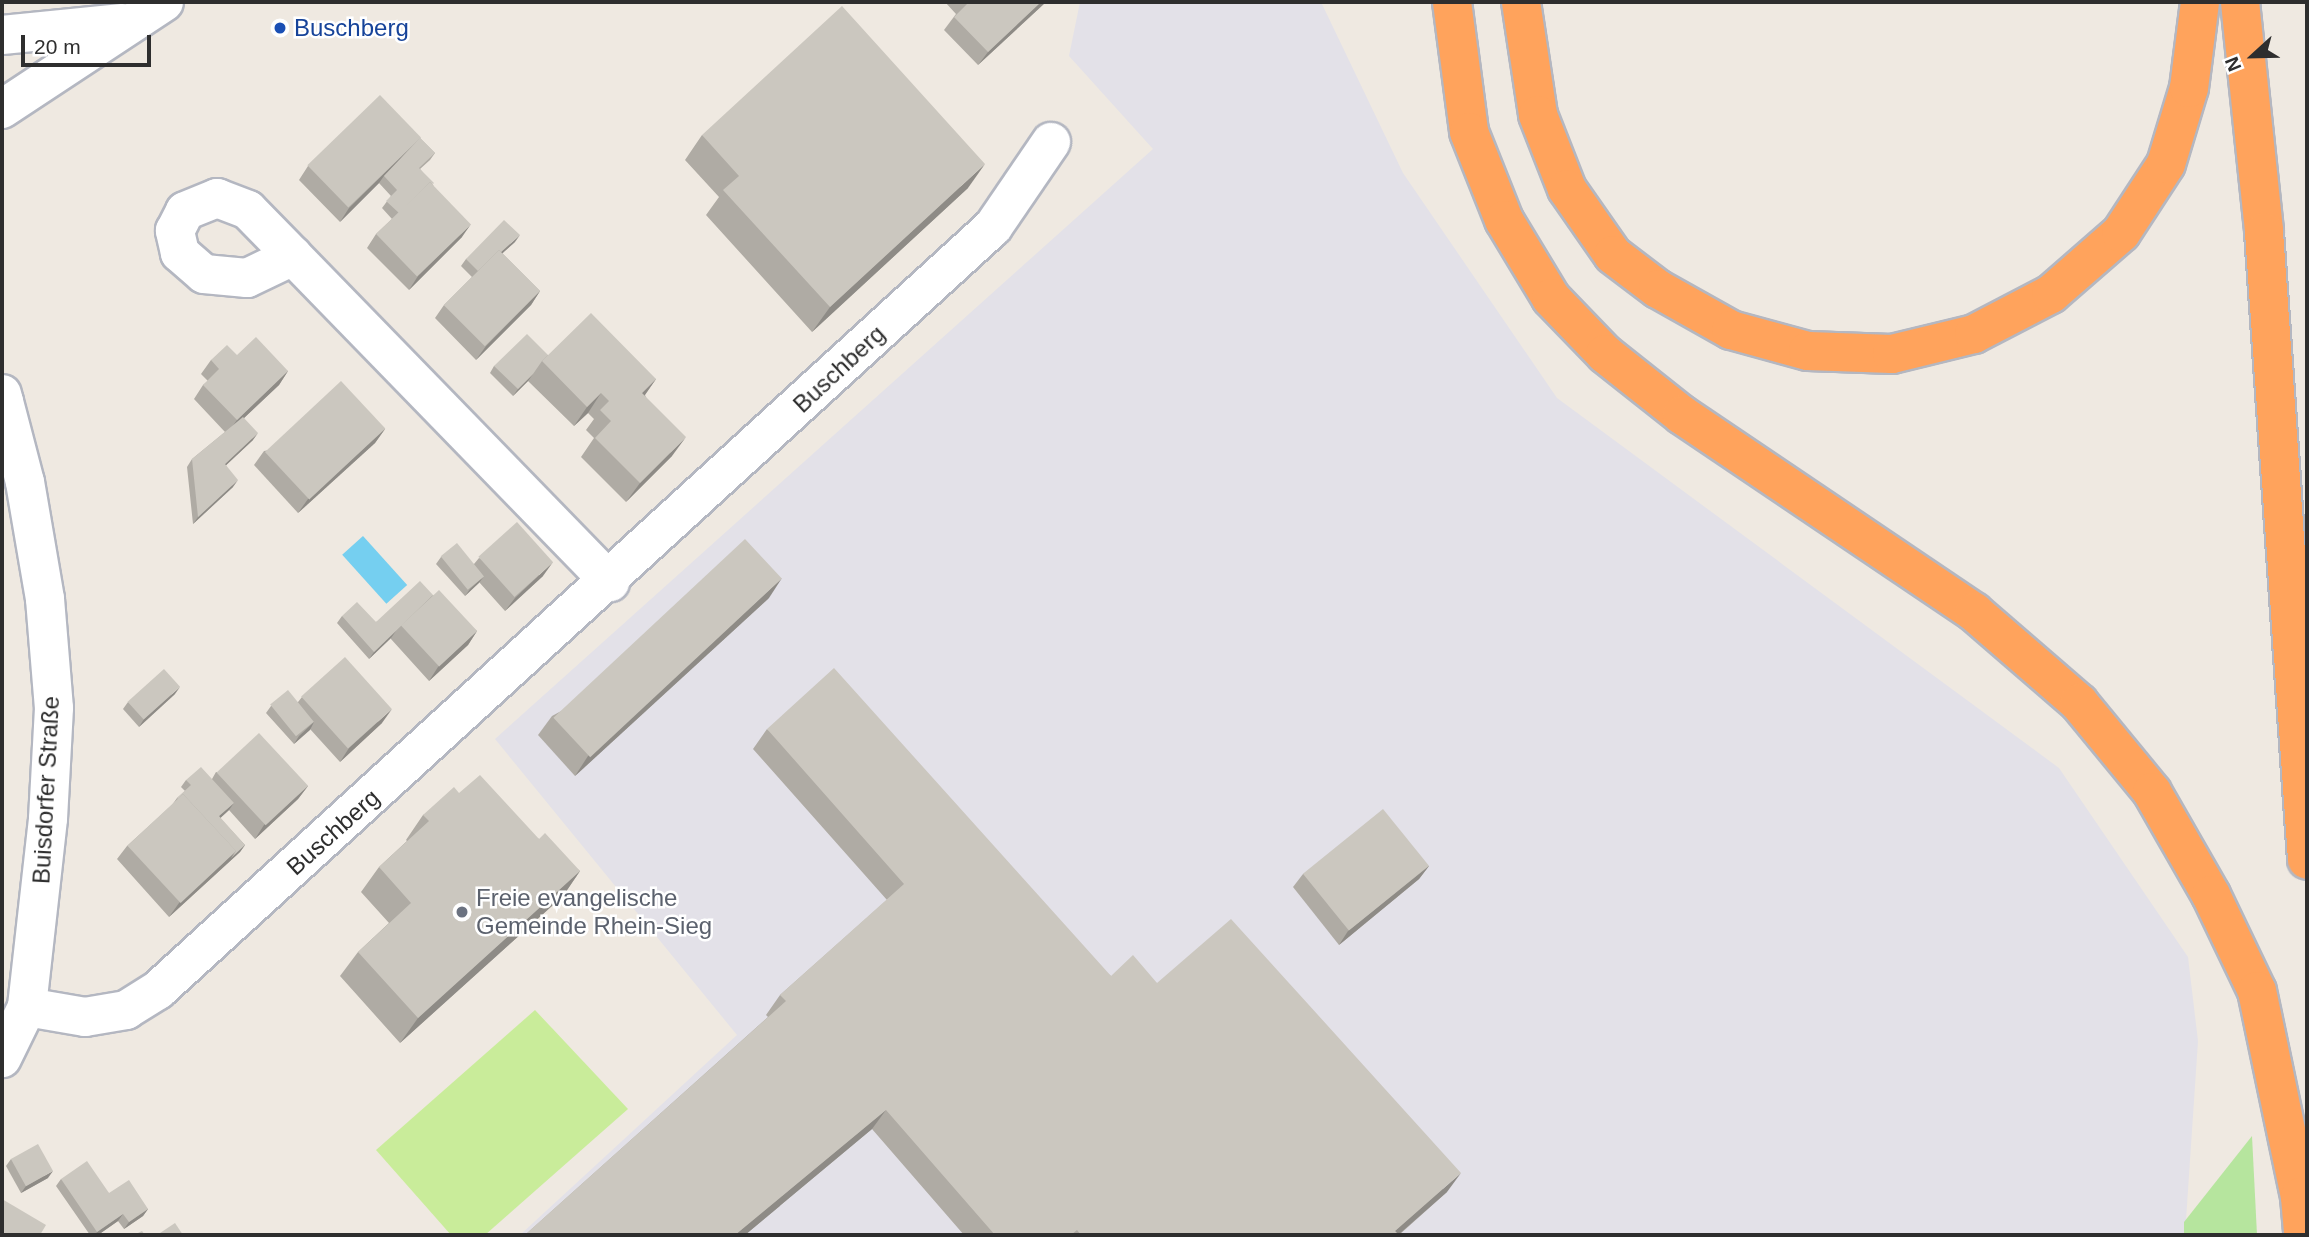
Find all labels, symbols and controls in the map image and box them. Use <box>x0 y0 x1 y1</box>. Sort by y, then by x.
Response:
place label: Buschberg <box>294 14 409 42</box>
marker: Buschberg <box>272 20 288 36</box>
scale bar <box>24 21 154 65</box>
north arrow <box>2218 21 2288 91</box>
text: 20 m <box>34 35 81 58</box>
text: N <box>2221 54 2245 74</box>
street label: Buschberg <box>787 319 891 419</box>
street label: Buisdorfer Straße <box>27 695 65 885</box>
street label: Buschberg <box>281 783 385 881</box>
place label: Freie evangelische Gemeinde Rhein-Sieg <box>476 884 712 940</box>
marker: Freie evangelische Gemeinde Rhein-Sieg <box>454 904 470 920</box>

